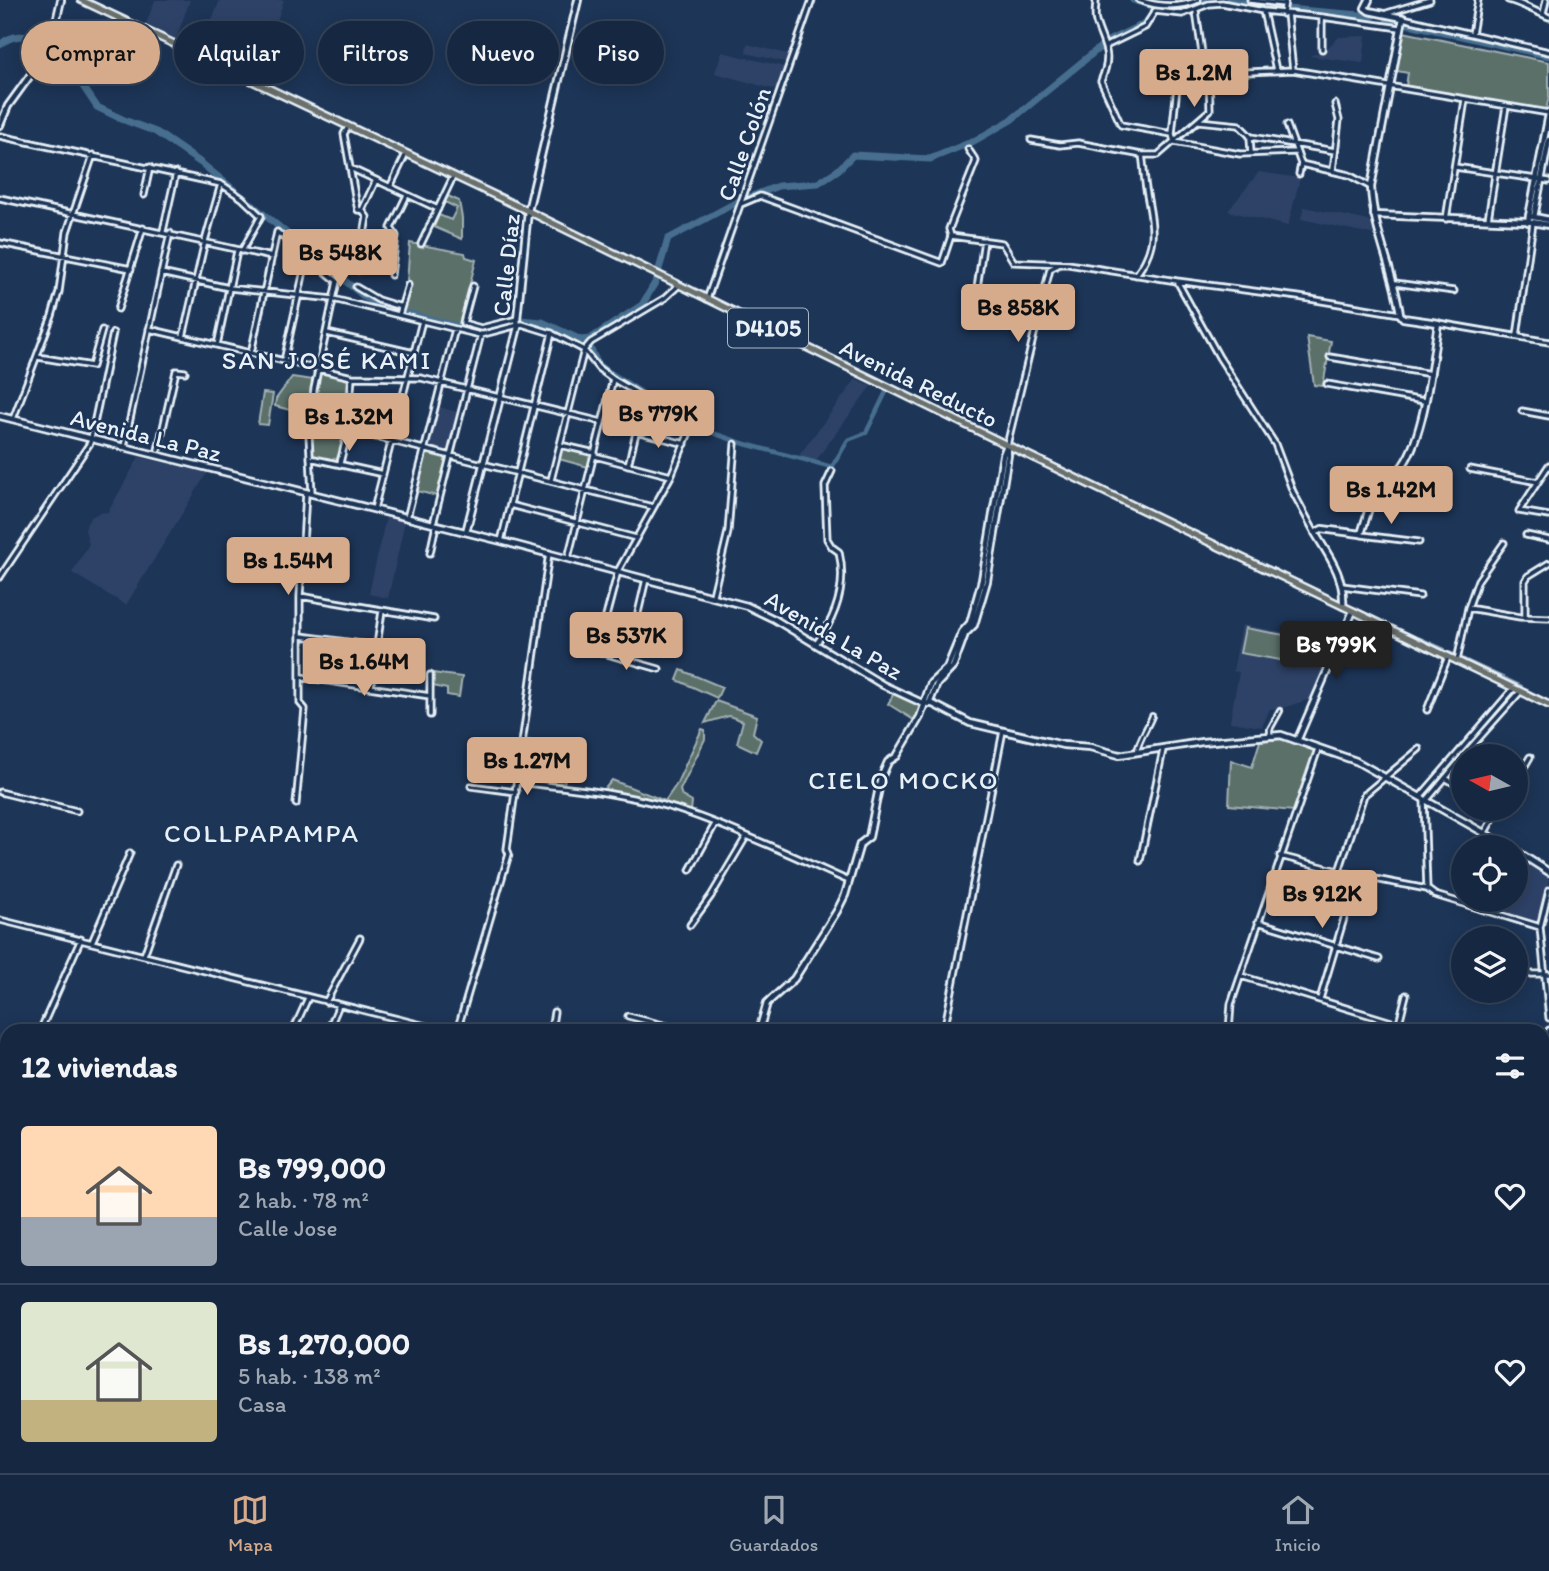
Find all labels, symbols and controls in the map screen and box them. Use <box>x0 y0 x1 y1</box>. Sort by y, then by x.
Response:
chip: Comprar <box>21 21 160 84</box>
chip: Alquilar <box>174 21 304 84</box>
chip: Filtros <box>318 21 433 84</box>
chip: Nuevo <box>447 21 559 84</box>
chip: Piso <box>573 21 664 84</box>
pin: Bs 1.2M <box>1129 50 1259 109</box>
text: Bs 1.2M <box>1155 58 1233 86</box>
street label: Calle Colón <box>711 83 777 205</box>
street label: Calle Díaz <box>486 212 526 318</box>
pin: Bs 548K <box>275 230 405 289</box>
text: Bs 548K <box>298 238 382 266</box>
pin: Bs 858K <box>953 284 1083 344</box>
text: Bs 858K <box>977 293 1059 321</box>
road number: D4105 <box>728 308 808 348</box>
street label: Avenida Reducto <box>835 332 1003 434</box>
district label: SAN JOSÉ KAMI <box>222 344 432 376</box>
pin: Bs 779K <box>593 391 723 450</box>
pin: Bs 1.32M <box>277 393 421 453</box>
text: Bs 779K <box>618 399 698 427</box>
street label: Avenida La Paz <box>68 402 224 468</box>
text: Bs 1.32M <box>304 402 394 430</box>
pin: Bs 1.42M <box>1319 466 1463 526</box>
text: Bs 1.42M <box>1346 475 1436 503</box>
pin: Bs 1.54M <box>216 538 360 597</box>
text: Bs 1.54M <box>243 546 333 574</box>
street label: Avenida La Paz <box>760 584 908 686</box>
pin: Bs 537K <box>561 612 691 672</box>
text: Bs 537K <box>586 621 666 649</box>
pin: Bs 799K <box>1271 622 1401 681</box>
text: Bs 799K <box>1296 630 1376 658</box>
pin: Bs 1.64M <box>292 638 436 698</box>
text: Bs 1.64M <box>319 647 409 675</box>
pin: Bs 1.27M <box>455 738 599 797</box>
north arrow <box>1451 744 1528 821</box>
map controls <box>1451 744 1528 1003</box>
text: Bs 1.27M <box>483 746 571 774</box>
district label: CIELO MOCKO <box>808 764 1000 796</box>
district label: COLLPAPAMPA <box>164 817 360 849</box>
button: locate <box>1451 835 1528 912</box>
pin: Bs 912K <box>1257 870 1387 930</box>
text: Bs 912K <box>1282 879 1362 907</box>
button: layers <box>1451 926 1528 1003</box>
icon: filters <box>1491 1047 1529 1085</box>
text: 12 viviendas <box>21 1048 178 1085</box>
text: Bs 799,000 <box>238 1149 386 1186</box>
icon: home <box>77 1154 161 1238</box>
icon: heart <box>1491 1177 1529 1215</box>
text: 2 hab. · 78 m² <box>238 1186 369 1214</box>
text: Calle Jose <box>238 1214 338 1242</box>
text: Bs 1,270,000 <box>238 1325 410 1362</box>
icon: home <box>77 1330 161 1414</box>
icon: heart <box>1491 1353 1529 1391</box>
text: 5 hab. · 138 m² <box>238 1362 381 1390</box>
text: Casa <box>238 1390 286 1418</box>
tab: Mapa <box>228 1491 273 1556</box>
tab: Guardados <box>729 1491 818 1556</box>
tab: Inicio <box>1275 1491 1321 1556</box>

